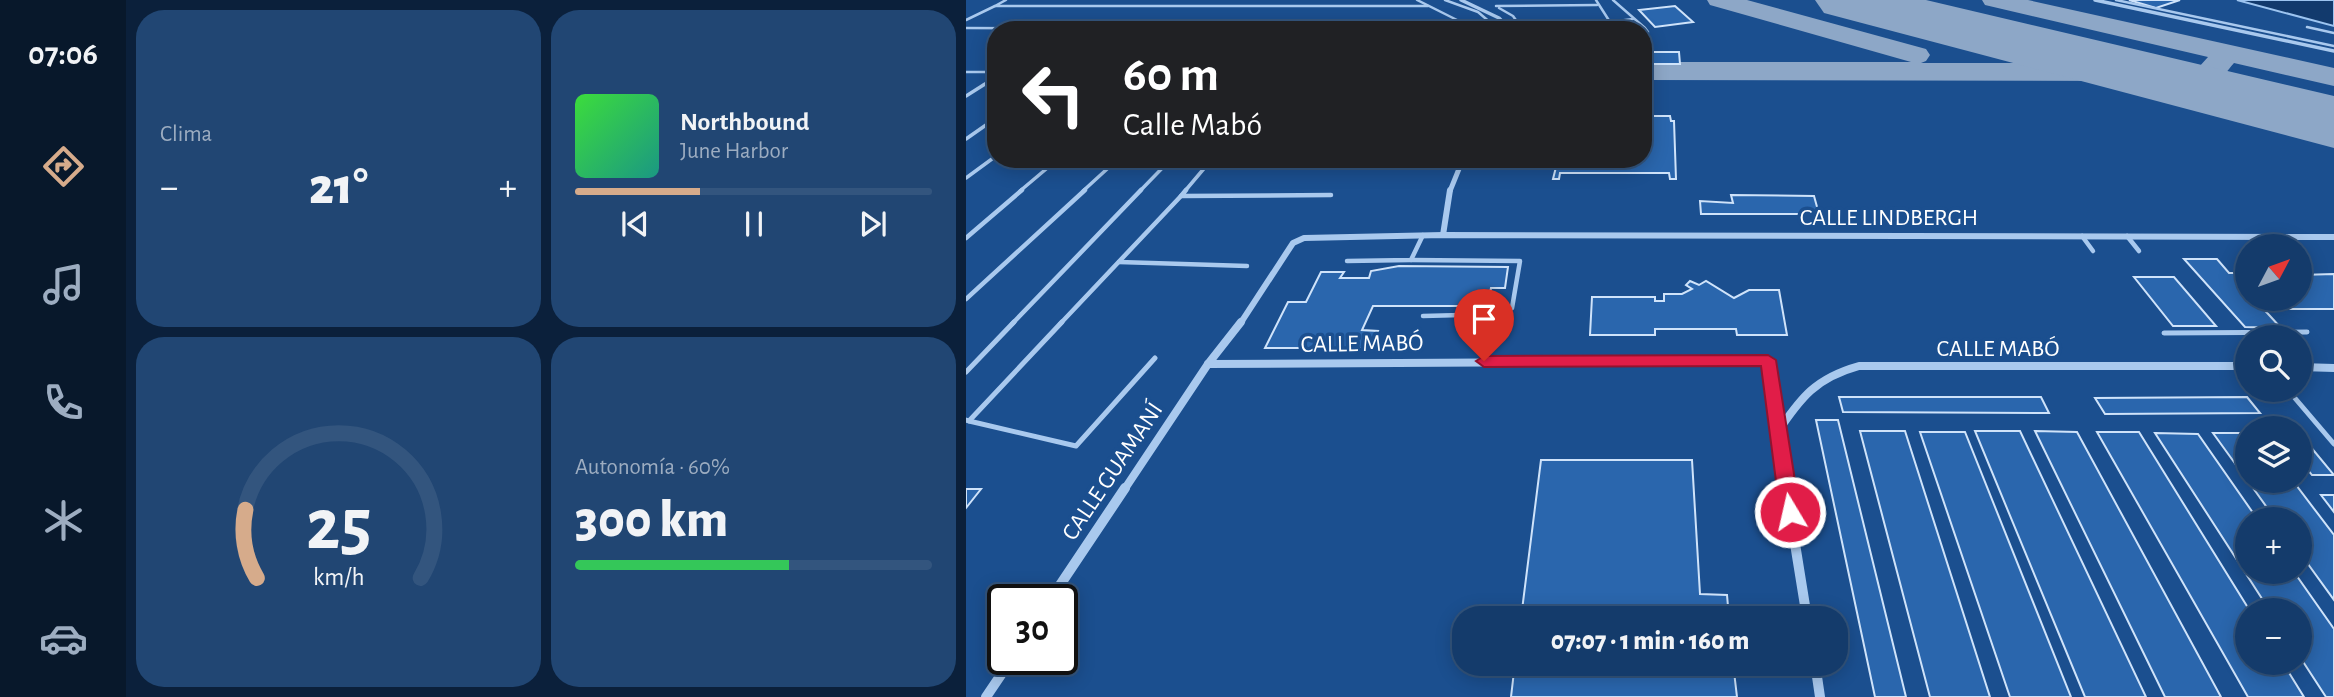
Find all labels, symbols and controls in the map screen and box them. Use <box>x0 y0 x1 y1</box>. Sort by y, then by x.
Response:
text: 07:06 <box>28 38 98 70</box>
icon: left <box>1008 49 1099 140</box>
text: 60 m <box>1123 51 1219 100</box>
text: Northbound <box>680 109 809 135</box>
text: Calle Mabó <box>1123 109 1262 141</box>
text: Clima <box>160 123 212 146</box>
text: June Harbor <box>680 140 788 163</box>
icon: directions <box>39 142 88 191</box>
text: 21° <box>309 161 368 213</box>
text: − <box>160 169 178 207</box>
text: + <box>499 169 517 207</box>
icon: previous <box>616 205 654 243</box>
icon: pause <box>735 205 773 243</box>
icon: next <box>854 205 892 243</box>
street label: CALLE LINDBERGH <box>1800 206 1978 230</box>
north arrow <box>2235 234 2312 312</box>
map controls <box>2235 234 2312 675</box>
icon: music <box>39 260 88 309</box>
pin <box>1454 289 1514 361</box>
icon: arrive <box>1465 300 1503 338</box>
button: search <box>2235 325 2312 402</box>
street label: CALLE MABÓ <box>1300 329 1424 357</box>
street label: CALLE MABÓ <box>1937 335 2059 361</box>
icon: phone <box>39 378 88 427</box>
street label: CALLE GUAMANÍ <box>1056 397 1168 545</box>
button: layers <box>2235 416 2312 493</box>
text: Autonomía · 60% <box>575 456 730 479</box>
position arrow <box>1753 475 1827 549</box>
text: 25 <box>306 490 371 563</box>
text: 300 km <box>575 494 728 546</box>
icon: climate <box>39 496 88 545</box>
button: + <box>2235 507 2312 584</box>
text: km/h <box>313 565 364 590</box>
speed limit sign: 30 <box>987 584 1078 675</box>
button: − <box>2235 598 2312 675</box>
icon: car <box>39 614 88 663</box>
text: 07:07 · 1 min · 160 m <box>1551 628 1749 654</box>

